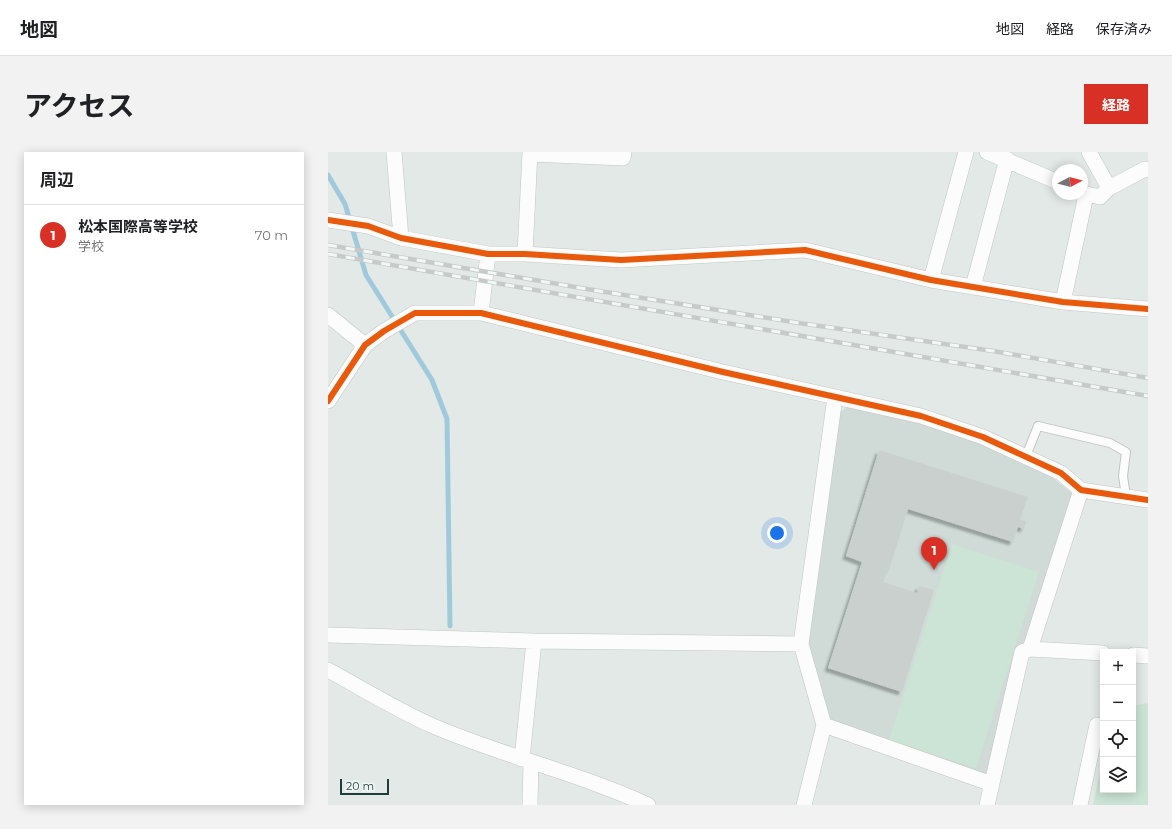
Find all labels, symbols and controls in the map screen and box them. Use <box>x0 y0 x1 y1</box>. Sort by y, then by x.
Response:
text: 地図 <box>20 18 58 41</box>
text: 地図 <box>996 20 1024 38</box>
text: 経路 <box>1046 20 1074 38</box>
text: 保存済み <box>1096 20 1152 38</box>
button: 経路 <box>1084 84 1148 124</box>
text: アクセス <box>24 89 135 123</box>
north arrow <box>1052 164 1088 200</box>
text: 周辺 <box>40 170 74 190</box>
text: 松本国際高等学校 <box>78 217 198 236</box>
text: 1 <box>50 227 56 243</box>
text: 70 m <box>255 227 288 243</box>
text: 学校 <box>78 238 104 254</box>
your location <box>767 523 787 543</box>
pin: 1 <box>921 537 947 570</box>
map controls <box>1100 649 1136 793</box>
button: + <box>1100 649 1136 685</box>
button: − <box>1100 685 1136 721</box>
button: locate <box>1100 721 1136 757</box>
button: layers <box>1100 757 1136 793</box>
scale bar <box>340 777 389 796</box>
text: 20 m <box>346 779 374 793</box>

